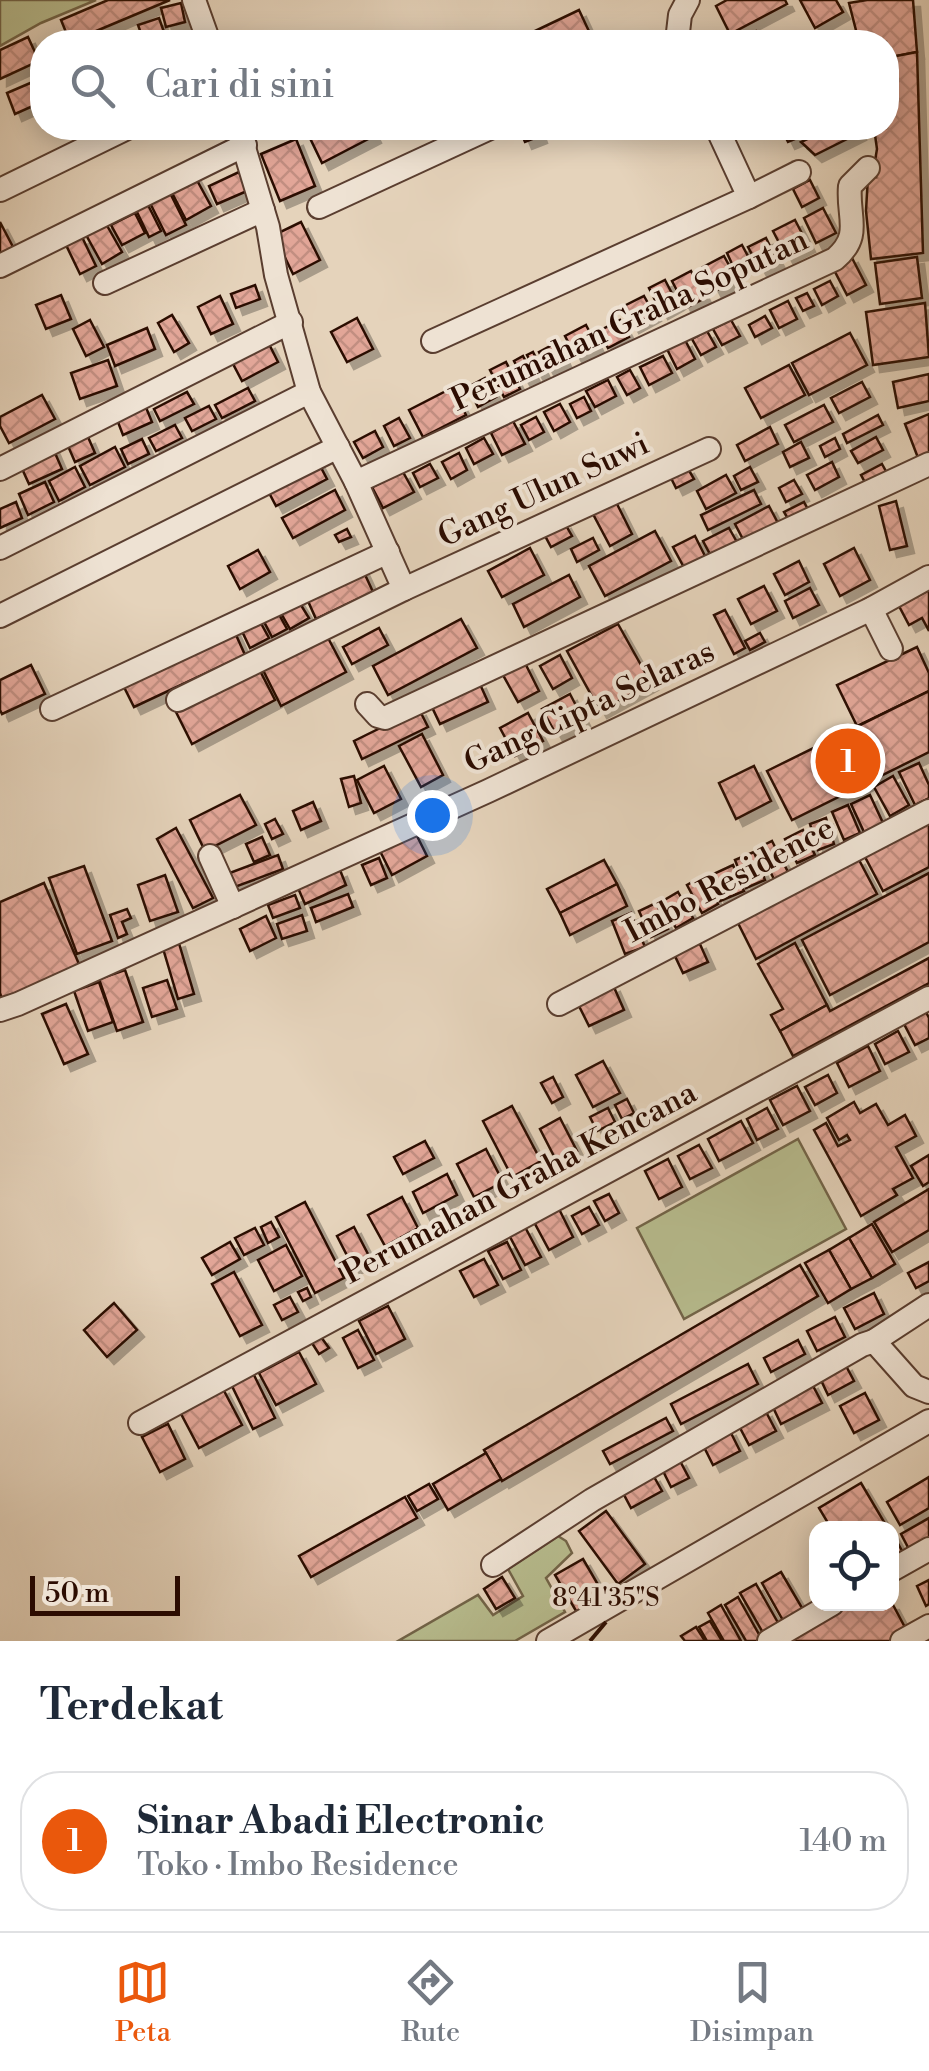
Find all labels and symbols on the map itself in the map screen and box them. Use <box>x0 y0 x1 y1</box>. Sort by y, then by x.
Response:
street label: Perumahan Graha Soputan <box>444 219 814 420</box>
street label: Gang Ulun Suwi <box>432 424 655 556</box>
street label: Gang Cipta Selaras <box>458 631 721 782</box>
pin: 1 <box>816 724 880 798</box>
your location <box>407 790 458 841</box>
street label: Imbo Residence <box>618 808 841 952</box>
street label: Perumahan Graha Kencana <box>335 1072 704 1293</box>
scale bar <box>30 1571 180 1616</box>
text: 8°41'35"S <box>552 1583 660 1614</box>

